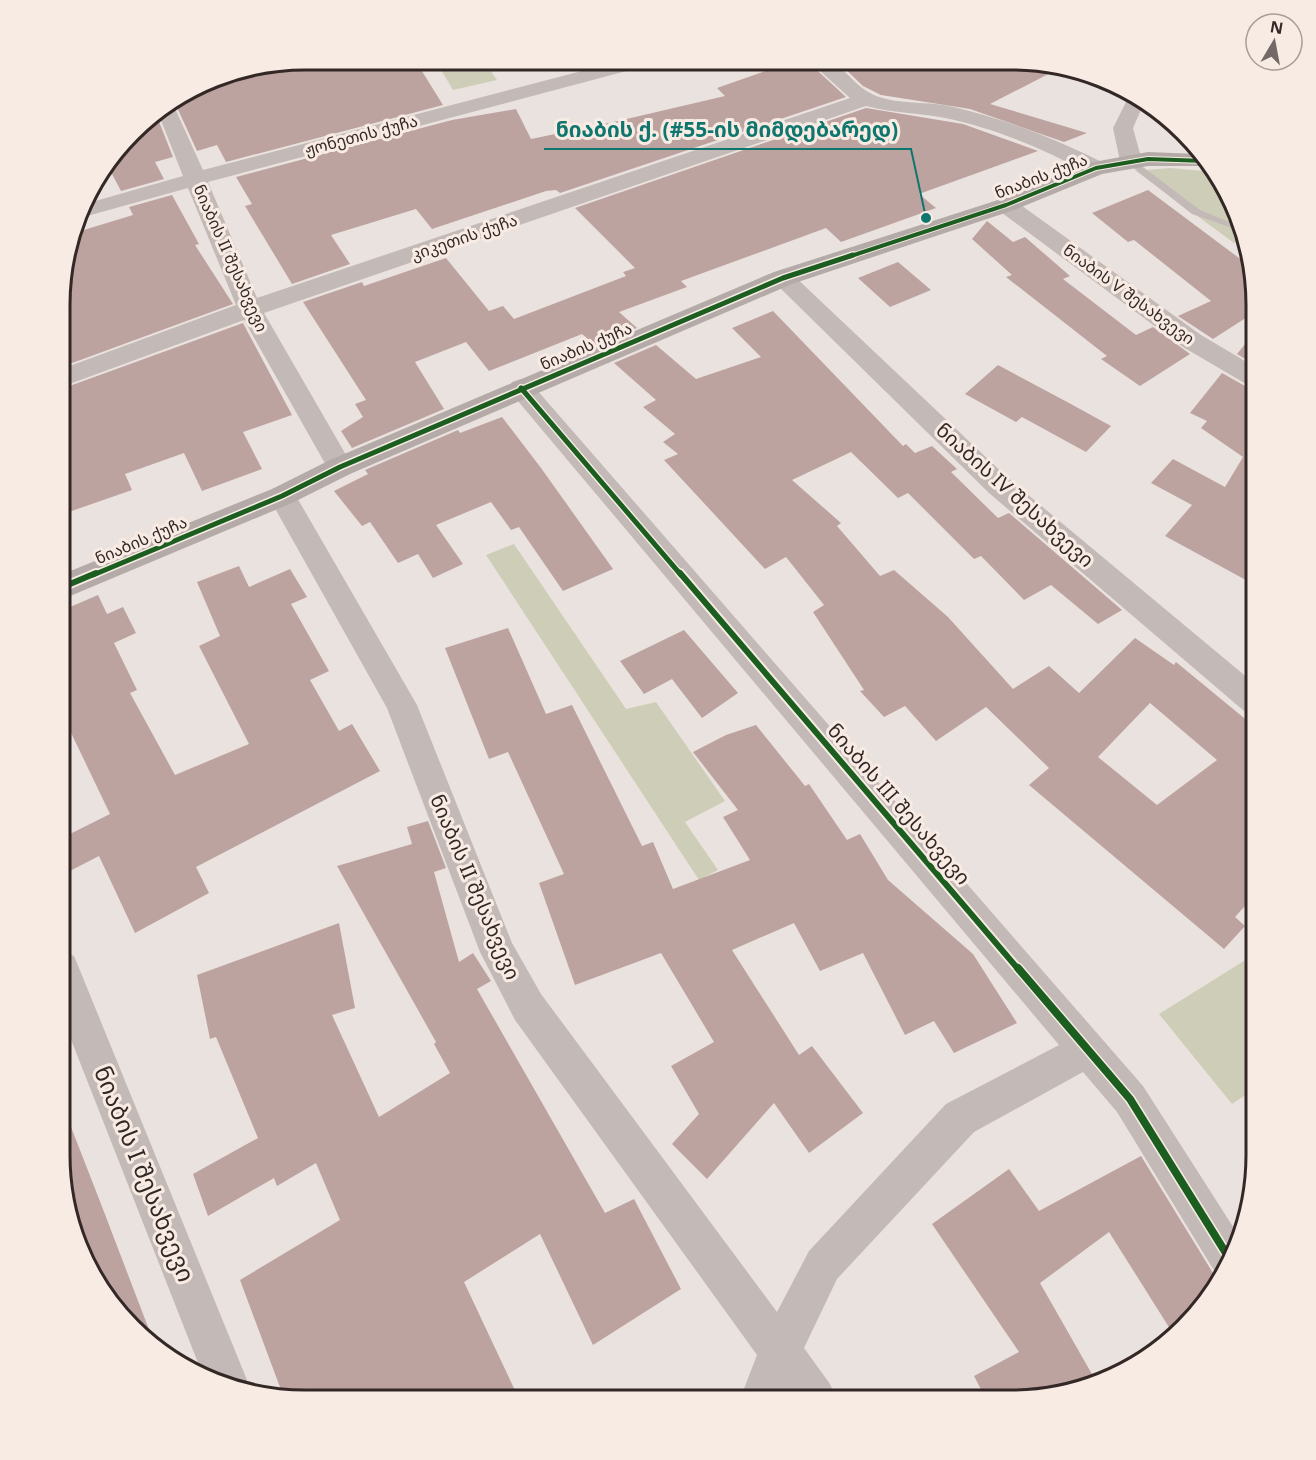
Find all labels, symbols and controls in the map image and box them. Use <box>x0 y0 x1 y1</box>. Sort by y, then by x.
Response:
north arrow <box>1244 12 1304 72</box>
text: N <box>1268 15 1285 39</box>
street label: ჟონეთის ქუჩა <box>302 109 420 161</box>
callout: ნიაბის ქ. (#55-ის მიმდებარედ) <box>544 110 911 149</box>
text: ნიაბის ქ. (#55-ის მიმდებარედ) <box>556 115 898 143</box>
street label: ნიაბის ქუჩა <box>991 148 1091 204</box>
street label: ნიაბის II შესახვევი <box>189 181 273 335</box>
street label: კიკეთის ქუჩა <box>408 208 520 266</box>
street label: ნიაბის V შესახვევი <box>1059 239 1199 349</box>
street label: ნიაბის ქუჩა <box>537 317 635 375</box>
street label: ნიაბის IV შესახვევი <box>931 416 1100 573</box>
street label: ნიაბის ქუჩა <box>92 511 190 569</box>
street label: ნიაბის III შესახვევი <box>822 717 977 890</box>
street label: ნიაბის II შესახვევი <box>424 790 527 984</box>
street label: ნიაბის I შესახვევი <box>87 1060 204 1286</box>

